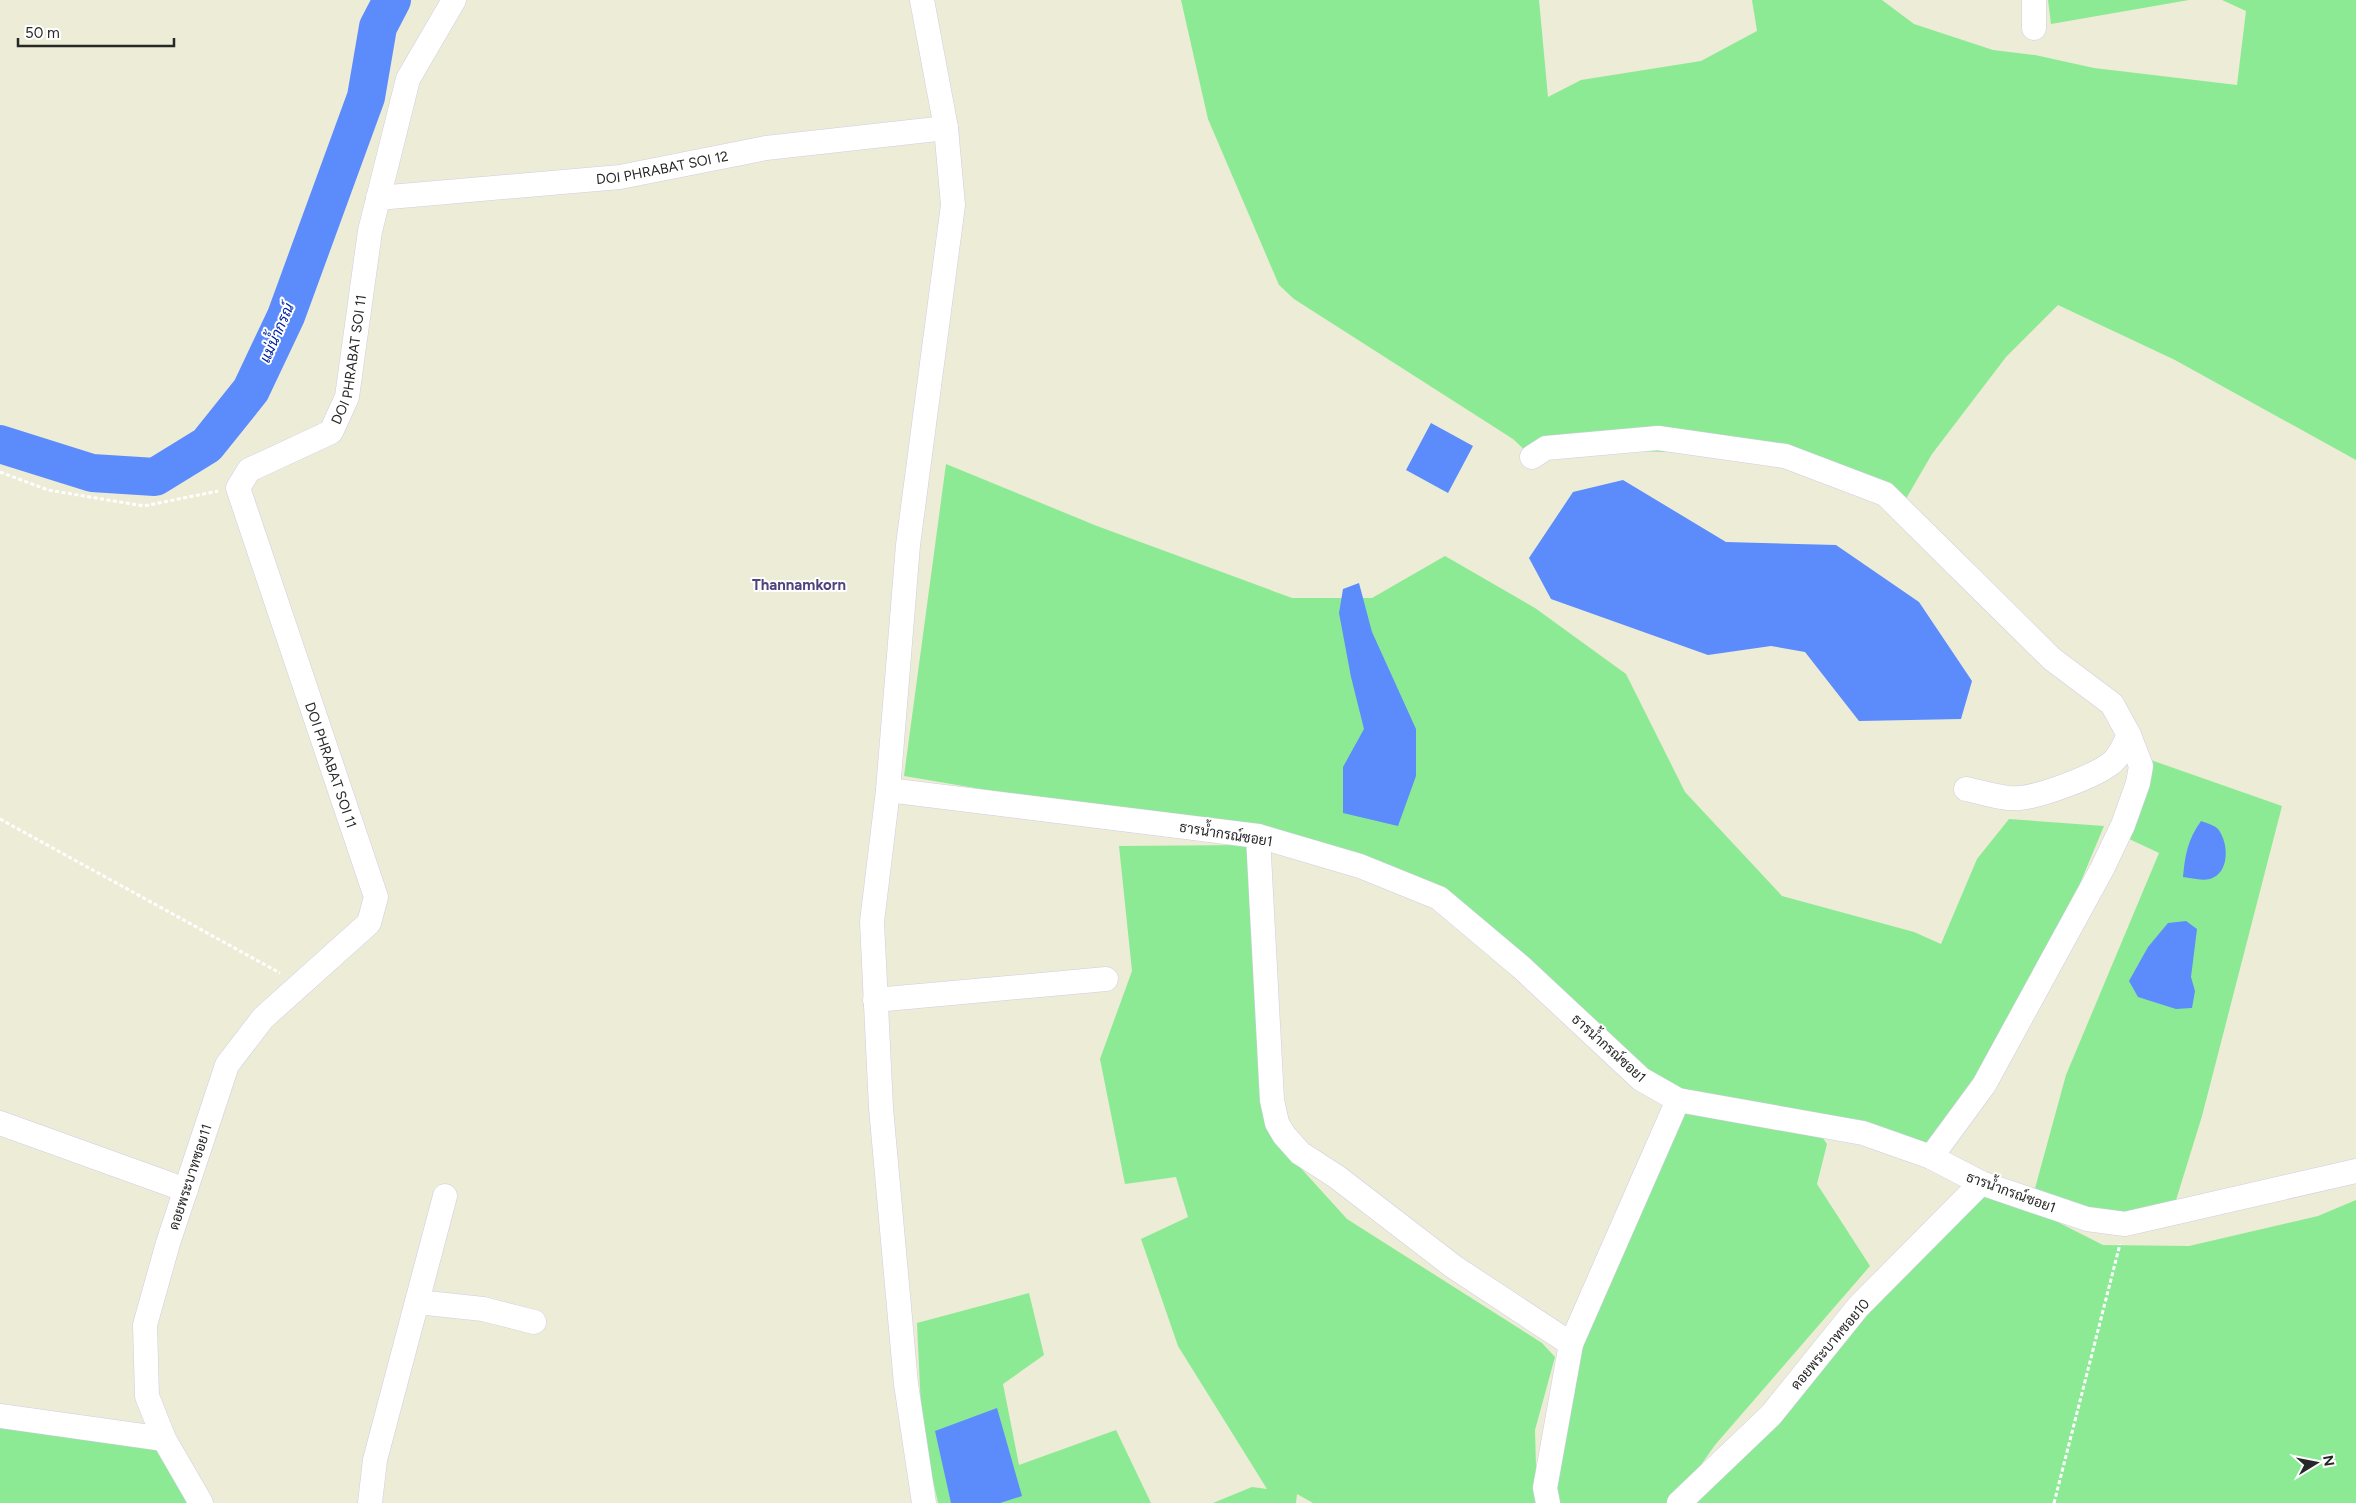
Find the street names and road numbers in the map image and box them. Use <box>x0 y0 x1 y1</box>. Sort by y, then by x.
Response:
street label: DOI PHRABAT SOI 12 <box>595 148 730 188</box>
street label: DOI PHRABAT SOI 11 <box>328 294 370 427</box>
street label: DOI PHRABAT SOI 11 <box>301 700 360 830</box>
street label: ธารน้ำกรณ์ซอย1 <box>1178 815 1274 850</box>
street label: ธารน้ำกรณ์ซอย1 <box>1568 1008 1652 1086</box>
street label: ดอยพระบาทซอย11 <box>165 1122 216 1232</box>
street label: ธารน้ำกรณ์ซอย1 <box>1964 1165 2059 1217</box>
street label: ดอยพระบาทซอย10 <box>1787 1295 1873 1393</box>

